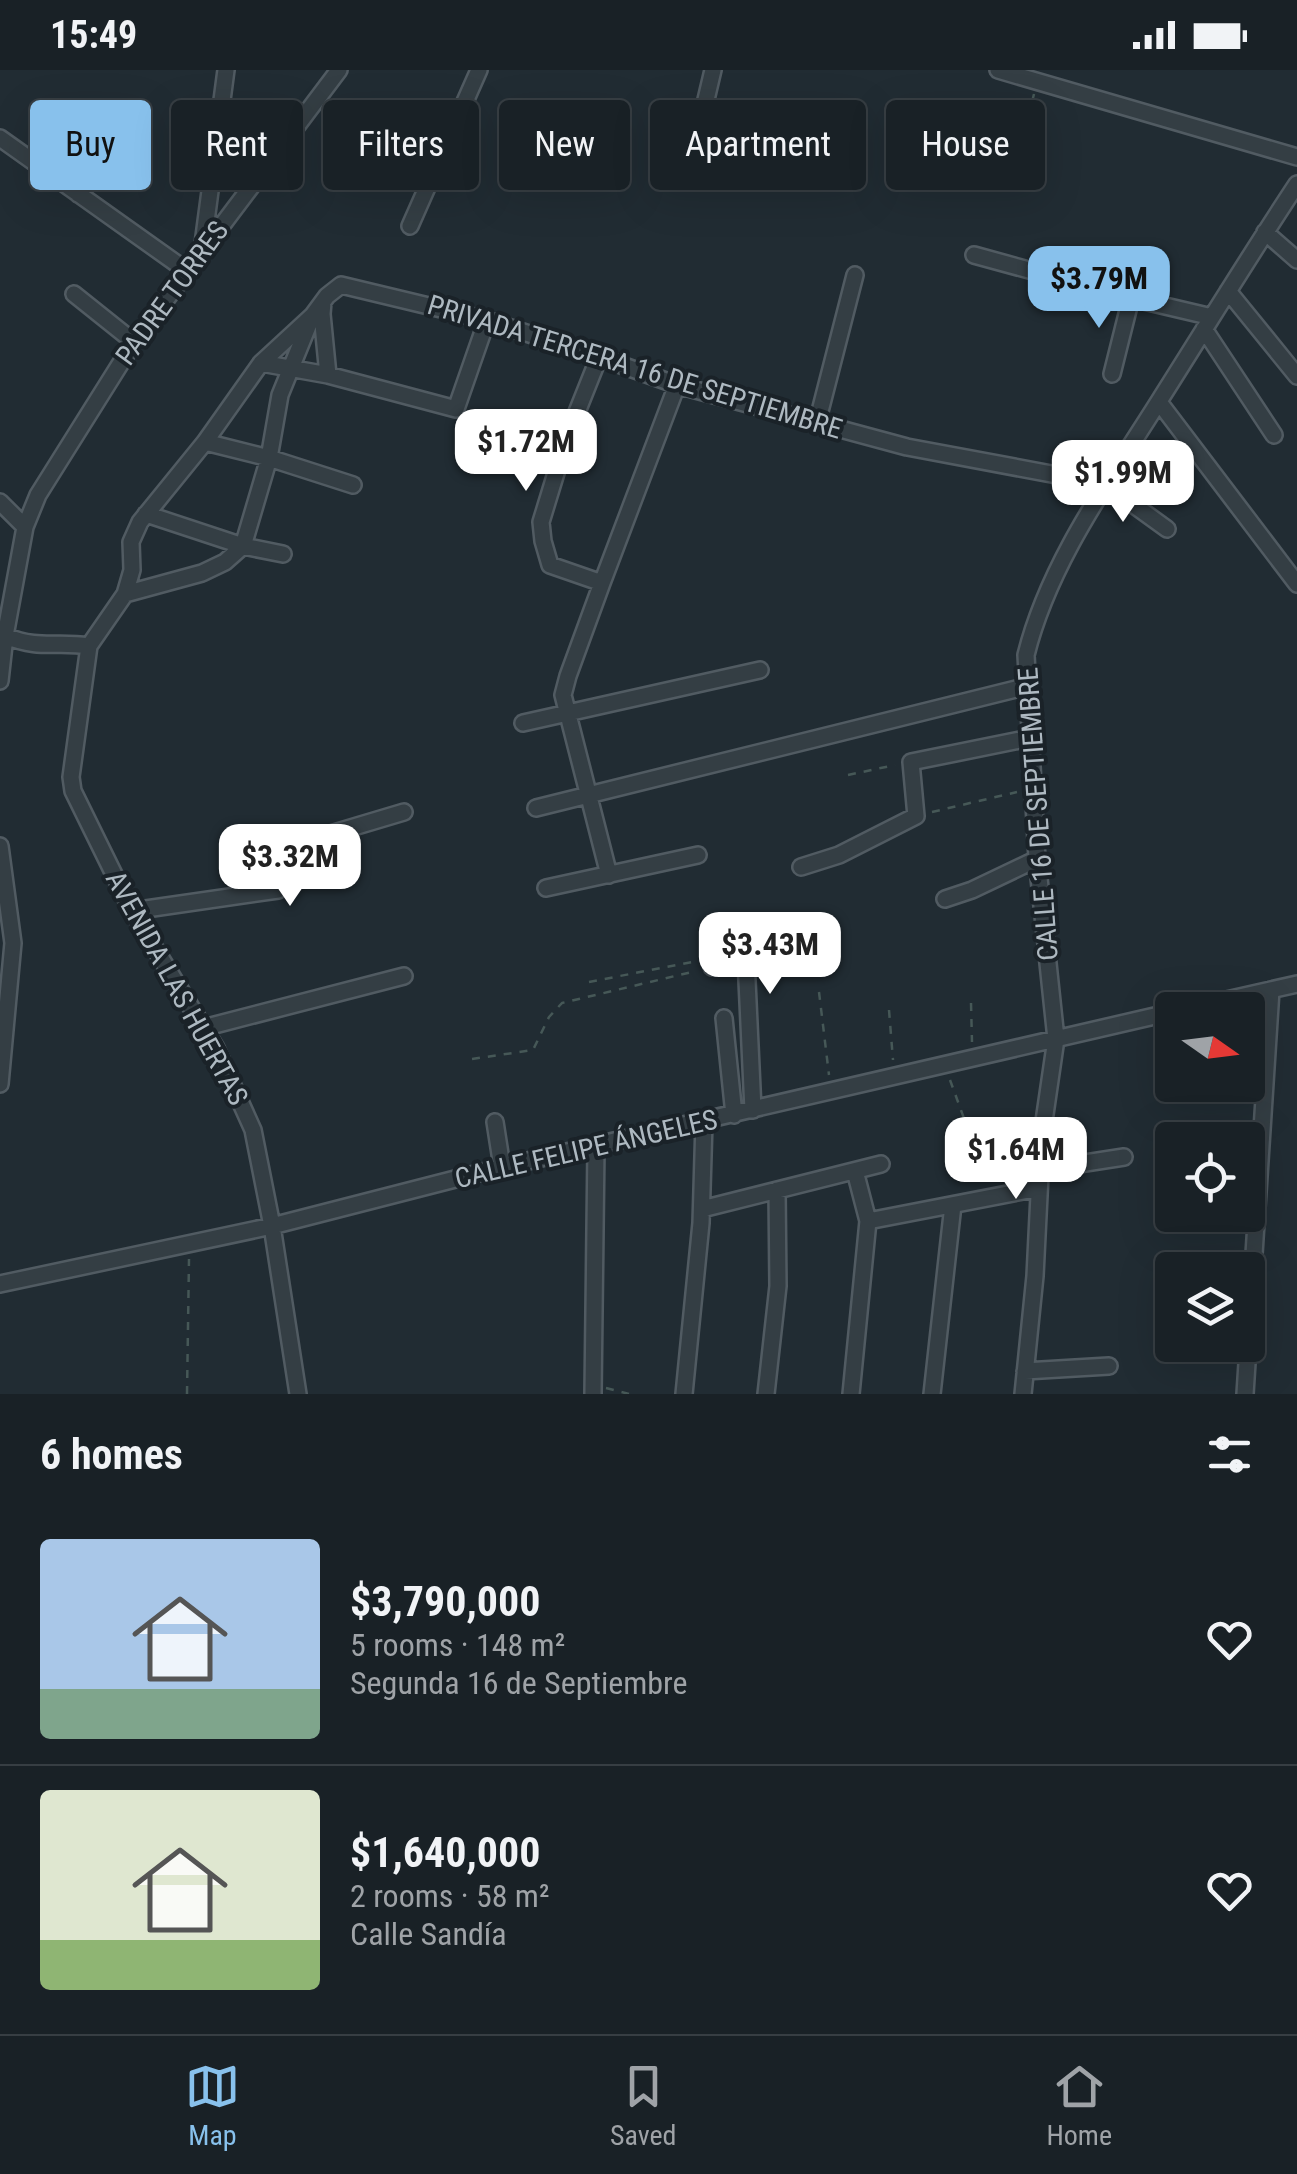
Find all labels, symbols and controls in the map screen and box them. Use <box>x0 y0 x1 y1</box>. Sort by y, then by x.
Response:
text: 15:49 <box>50 13 137 57</box>
chip: Buy <box>30 100 151 190</box>
chip: Rent <box>171 100 303 190</box>
chip: Filters <box>323 100 479 190</box>
chip: New <box>499 100 630 190</box>
chip: Apartment <box>650 100 866 190</box>
chip: House <box>886 100 1045 190</box>
street label: PADRE TORRES <box>109 215 235 371</box>
pin: $3.79M <box>1018 246 1180 331</box>
text: $3.79M <box>1050 259 1148 297</box>
street label: PRIVADA TERCERA 16 DE SEPTIEMBRE <box>424 288 846 446</box>
pin: $1.72M <box>445 409 607 494</box>
text: $1.72M <box>477 422 575 460</box>
pin: $1.99M <box>1042 440 1204 525</box>
text: $1.99M <box>1074 453 1172 491</box>
street label: CALLE 16 DE SEPTIEMBRE <box>1011 666 1065 962</box>
pin: $3.32M <box>209 824 371 909</box>
text: $3.32M <box>241 837 339 875</box>
street label: AVENIDA LAS HUERTAS <box>99 865 255 1111</box>
pin: $3.43M <box>689 912 851 997</box>
text: $3.43M <box>721 925 819 963</box>
north arrow <box>1155 992 1265 1102</box>
map controls <box>1155 992 1265 1362</box>
street label: CALLE FELIPE ÁNGELES <box>452 1103 720 1195</box>
pin: $1.64M <box>935 1117 1097 1202</box>
button: locate <box>1155 1122 1265 1232</box>
text: $1.64M <box>967 1130 1065 1168</box>
button: layers <box>1155 1252 1265 1362</box>
icon: filters <box>1202 1427 1257 1482</box>
text: 6 homes <box>40 1430 183 1479</box>
text: $3,790,000 <box>350 1577 540 1626</box>
icon: home <box>120 1579 240 1699</box>
icon: heart <box>1202 1612 1257 1667</box>
text: 5 rooms · 148 m² <box>350 1626 565 1664</box>
text: Segunda 16 de Septiembre <box>350 1664 688 1702</box>
text: $1,640,000 <box>350 1828 540 1877</box>
icon: home <box>120 1830 240 1950</box>
icon: heart <box>1202 1863 1257 1918</box>
text: 2 rooms · 58 m² <box>350 1877 549 1915</box>
text: Calle Sandía <box>350 1915 507 1953</box>
tab: Map <box>185 2059 240 2152</box>
tab: Saved <box>610 2059 676 2152</box>
tab: Home <box>1046 2059 1112 2152</box>

